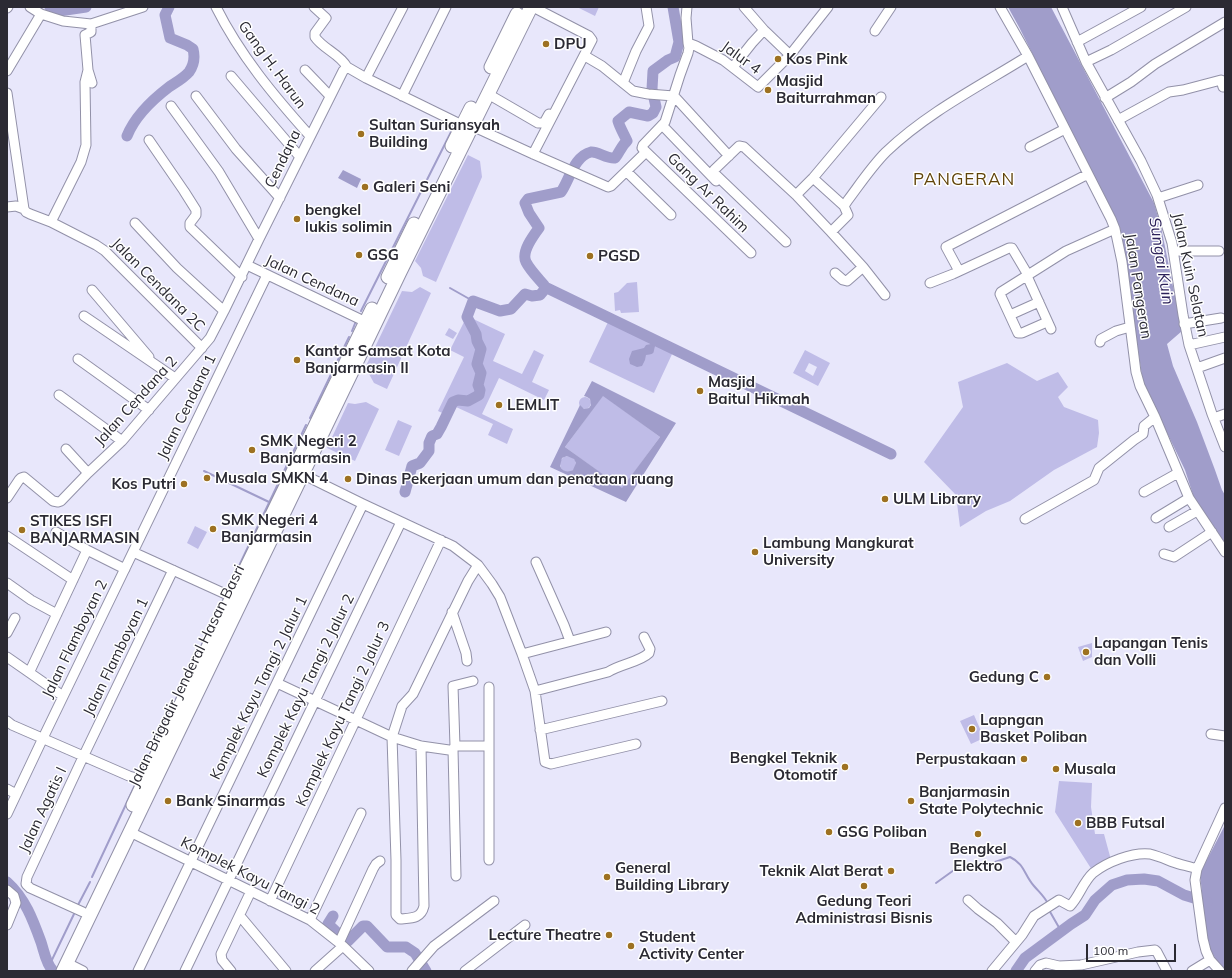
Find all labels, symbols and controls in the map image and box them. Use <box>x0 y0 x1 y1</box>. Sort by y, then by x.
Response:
street label: Gang H. Harun <box>234 18 310 112</box>
place label: DPU <box>554 35 587 53</box>
street label: Jalur 4 <box>718 38 764 78</box>
marker: DPU <box>541 39 551 49</box>
place label: Kos Pink <box>786 50 848 68</box>
marker: Kos Pink <box>773 54 783 64</box>
place label: Masjid Baiturrahman <box>776 72 876 107</box>
marker: Masjid Baiturrahman <box>763 85 773 95</box>
place label: Sultan Suriansyah Building <box>369 116 500 151</box>
street label: Cendana <box>261 127 305 191</box>
marker: Sultan Suriansyah Building <box>356 129 366 139</box>
street label: Gang Ar Rahim <box>663 149 753 237</box>
district label: PANGERAN <box>913 170 1015 190</box>
place label: Galeri Seni <box>373 178 450 196</box>
marker: Galeri Seni <box>360 182 370 192</box>
place label: bengkel lukis solimin <box>305 201 392 236</box>
street label: Jalan Kuin Selatan <box>1168 211 1212 339</box>
marker: bengkel lukis solimin <box>292 214 302 224</box>
water label: Sungai Kuin <box>1145 216 1177 306</box>
street label: Jalan Pangeran <box>1121 232 1155 340</box>
street label: Jalan Cendana 2C <box>107 234 209 336</box>
place label: GSG <box>367 246 399 264</box>
place label: PGSD <box>598 247 640 265</box>
marker: GSG <box>354 250 364 260</box>
street label: Jalan Cendana <box>262 251 362 311</box>
marker: PGSD <box>585 251 595 261</box>
place label: Kantor Samsat Kota Banjarmasin II <box>305 342 450 377</box>
street label: Jalan Cendana 2 <box>91 352 181 450</box>
street label: Jalan Cendana 1 <box>154 352 220 462</box>
marker: Kantor Samsat Kota Banjarmasin II <box>292 355 302 365</box>
place label: Masjid Baitul Hikmah <box>708 373 810 408</box>
marker: Masjid Baitul Hikmah <box>695 386 705 396</box>
place label: LEMLIT <box>507 396 559 414</box>
marker: LEMLIT <box>494 400 504 410</box>
place label: SMK Negeri 2 Banjarmasin <box>260 432 357 467</box>
marker: SMK Negeri 2 Banjarmasin <box>247 445 257 455</box>
place label: Musala SMKN 4 <box>215 469 328 487</box>
place label: Dinas Pekerjaan umum dan penataan ruang <box>356 470 674 488</box>
marker: Musala SMKN 4 <box>202 473 212 483</box>
marker: Dinas Pekerjaan umum dan penataan ruang <box>343 474 353 484</box>
place label: Kos Putri <box>111 475 176 493</box>
marker: Kos Putri <box>179 479 189 489</box>
place label: ULM Library <box>893 490 981 508</box>
marker: ULM Library <box>880 494 890 504</box>
place label: SMK Negeri 4 Banjarmasin <box>221 511 318 546</box>
place label: STIKES ISFI BANJARMASIN <box>30 512 139 547</box>
marker: SMK Negeri 4 Banjarmasin <box>208 524 218 534</box>
marker: STIKES ISFI BANJARMASIN <box>17 525 27 535</box>
place label: Lambung Mangkurat University <box>763 534 914 569</box>
marker: Lambung Mangkurat University <box>750 547 760 557</box>
street label: Jalan Brigadir Jenderal Hasan Basri <box>125 562 249 790</box>
street label: Jalan Flamboyan 2 <box>39 577 111 701</box>
street label: Komplek Kayu Tangi 2 Jalur 2 <box>254 591 358 781</box>
street label: Komplek Kayu Tangi 2 Jalur 1 <box>207 593 311 783</box>
street label: Jalan Flamboyan 1 <box>80 595 152 719</box>
street label: Komplek Kayu Tangi 2 Jalur 3 <box>292 619 394 809</box>
place label: Lapangan Tenis dan Volli <box>1094 634 1208 669</box>
marker: Lapangan Tenis dan Volli <box>1081 647 1091 657</box>
place label: Gedung C <box>969 668 1039 686</box>
marker: Gedung C <box>1042 672 1052 682</box>
place label: Lapngan Basket Poliban <box>980 711 1087 746</box>
marker: Lapngan Basket Poliban <box>967 724 977 734</box>
place label: Bengkel Teknik Otomotif <box>730 749 837 784</box>
place label: Perpustakaan <box>916 750 1016 768</box>
marker: Perpustakaan <box>1019 754 1029 764</box>
place label: Musala <box>1064 760 1116 778</box>
marker: Bengkel Teknik Otomotif <box>840 762 850 772</box>
street label: Jalan Agatis I <box>15 764 71 856</box>
marker: Musala <box>1051 764 1061 774</box>
place label: Banjarmasin State Polytechnic <box>919 783 1043 818</box>
place label: Bank Sinarmas <box>176 792 285 810</box>
marker: Bank Sinarmas <box>163 796 173 806</box>
marker: Banjarmasin State Polytechnic <box>906 796 916 806</box>
place label: BBB Futsal <box>1086 814 1165 832</box>
marker: BBB Futsal <box>1073 818 1083 828</box>
place label: GSG Poliban <box>837 823 927 841</box>
marker: GSG Poliban <box>824 827 834 837</box>
marker: Bengkel Elektro <box>973 829 983 839</box>
street label: Komplek Kayu Tangi 2 <box>177 833 323 919</box>
place label: Bengkel Elektro <box>949 840 1007 875</box>
place label: General Building Library <box>615 859 729 894</box>
place label: Teknik Alat Berat <box>759 862 883 880</box>
marker: Teknik Alat Berat <box>886 866 896 876</box>
marker: General Building Library <box>602 872 612 882</box>
marker: Gedung Teori Administrasi Bisnis <box>859 881 869 891</box>
place label: Gedung Teori Administrasi Bisnis <box>796 892 932 927</box>
place label: Lecture Theatre <box>489 926 601 944</box>
place label: Student Activity Center <box>639 928 744 963</box>
marker: Lecture Theatre <box>604 930 614 940</box>
scale bar <box>1088 936 1178 962</box>
marker: Student Activity Center <box>626 941 636 951</box>
text: 100 m <box>1093 943 1128 958</box>

